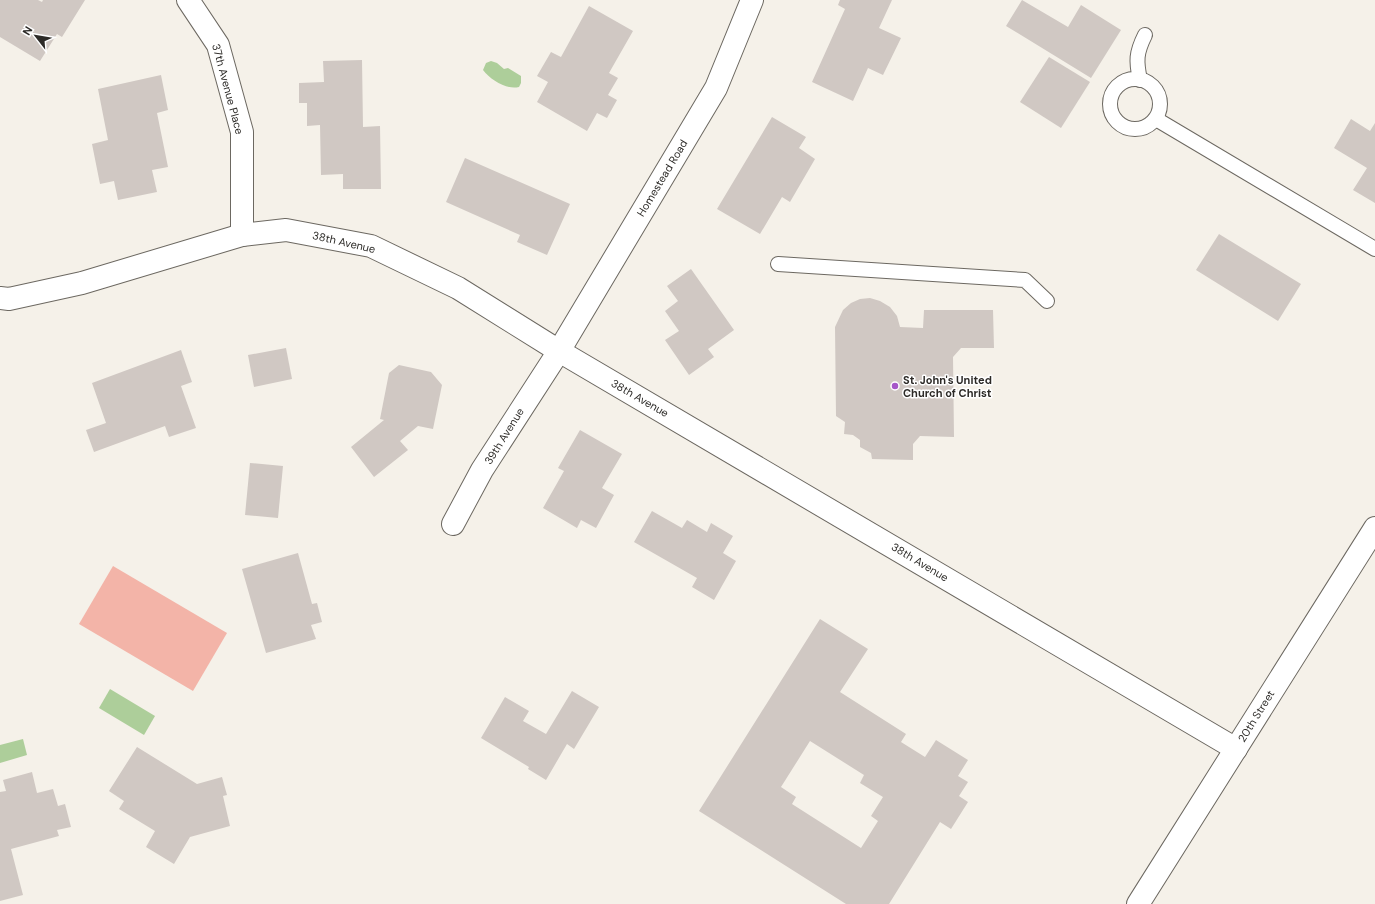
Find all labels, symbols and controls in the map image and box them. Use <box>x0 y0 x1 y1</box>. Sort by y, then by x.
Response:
north arrow <box>16 16 56 56</box>
text: N <box>19 24 35 38</box>
street label: 37th Avenue Place <box>209 42 247 136</box>
street label: Homestead Road <box>634 137 690 219</box>
street label: 38th Avenue <box>311 228 377 256</box>
place label: St. John's United Church of Christ <box>903 373 992 400</box>
street label: 38th Avenue <box>609 376 671 420</box>
marker: St. John's United Church of Christ <box>890 381 900 391</box>
street label: 39th Avenue <box>481 405 527 467</box>
street label: 38th Avenue <box>889 539 951 585</box>
street label: 20th Street <box>1235 687 1277 745</box>

